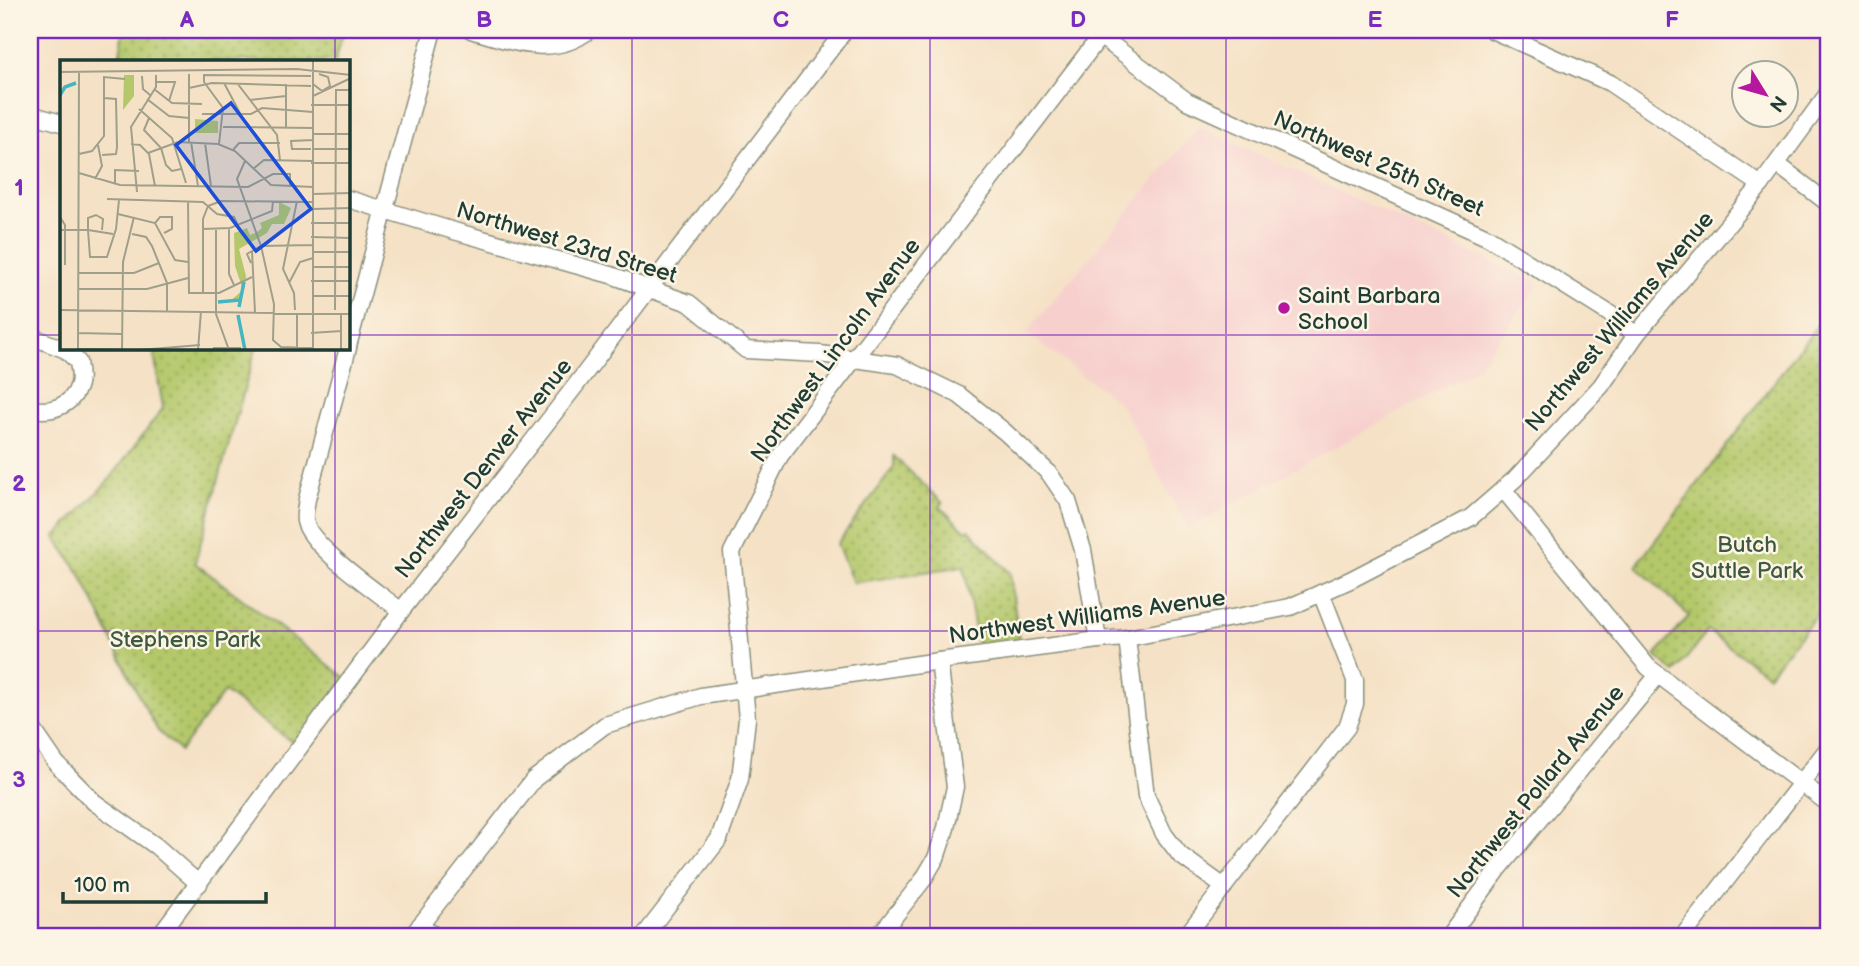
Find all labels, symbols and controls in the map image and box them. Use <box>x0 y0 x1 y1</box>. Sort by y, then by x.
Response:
text: A <box>179 6 195 34</box>
text: B <box>476 6 492 34</box>
text: C <box>773 6 789 34</box>
text: D <box>1070 6 1086 34</box>
text: E <box>1368 6 1383 34</box>
text: F <box>1665 6 1679 34</box>
inset map <box>60 60 350 350</box>
north arrow <box>1730 60 1800 130</box>
text: N <box>1764 91 1791 116</box>
street label: Northwest 25th Street <box>1269 105 1488 223</box>
text: 1 <box>14 174 24 202</box>
street label: Northwest 23rd Street <box>453 196 680 290</box>
street label: Northwest Williams Avenue <box>1519 206 1720 437</box>
street label: Northwest Lincoln Avenue <box>745 233 927 468</box>
place label: Saint Barbara School <box>1298 282 1440 336</box>
marker: Saint Barbara School <box>1276 300 1292 316</box>
street label: Northwest Denver Avenue <box>389 353 578 584</box>
text: 2 <box>12 470 26 498</box>
park label: Butch Suttle Park <box>1691 531 1804 585</box>
street label: Northwest Williams Avenue <box>947 584 1227 650</box>
park label: Stephens Park <box>110 626 261 654</box>
street label: Northwest Pollard Avenue <box>1441 679 1630 904</box>
text: 3 <box>12 766 26 794</box>
scale bar <box>63 861 266 905</box>
text: 100 m <box>74 873 130 898</box>

